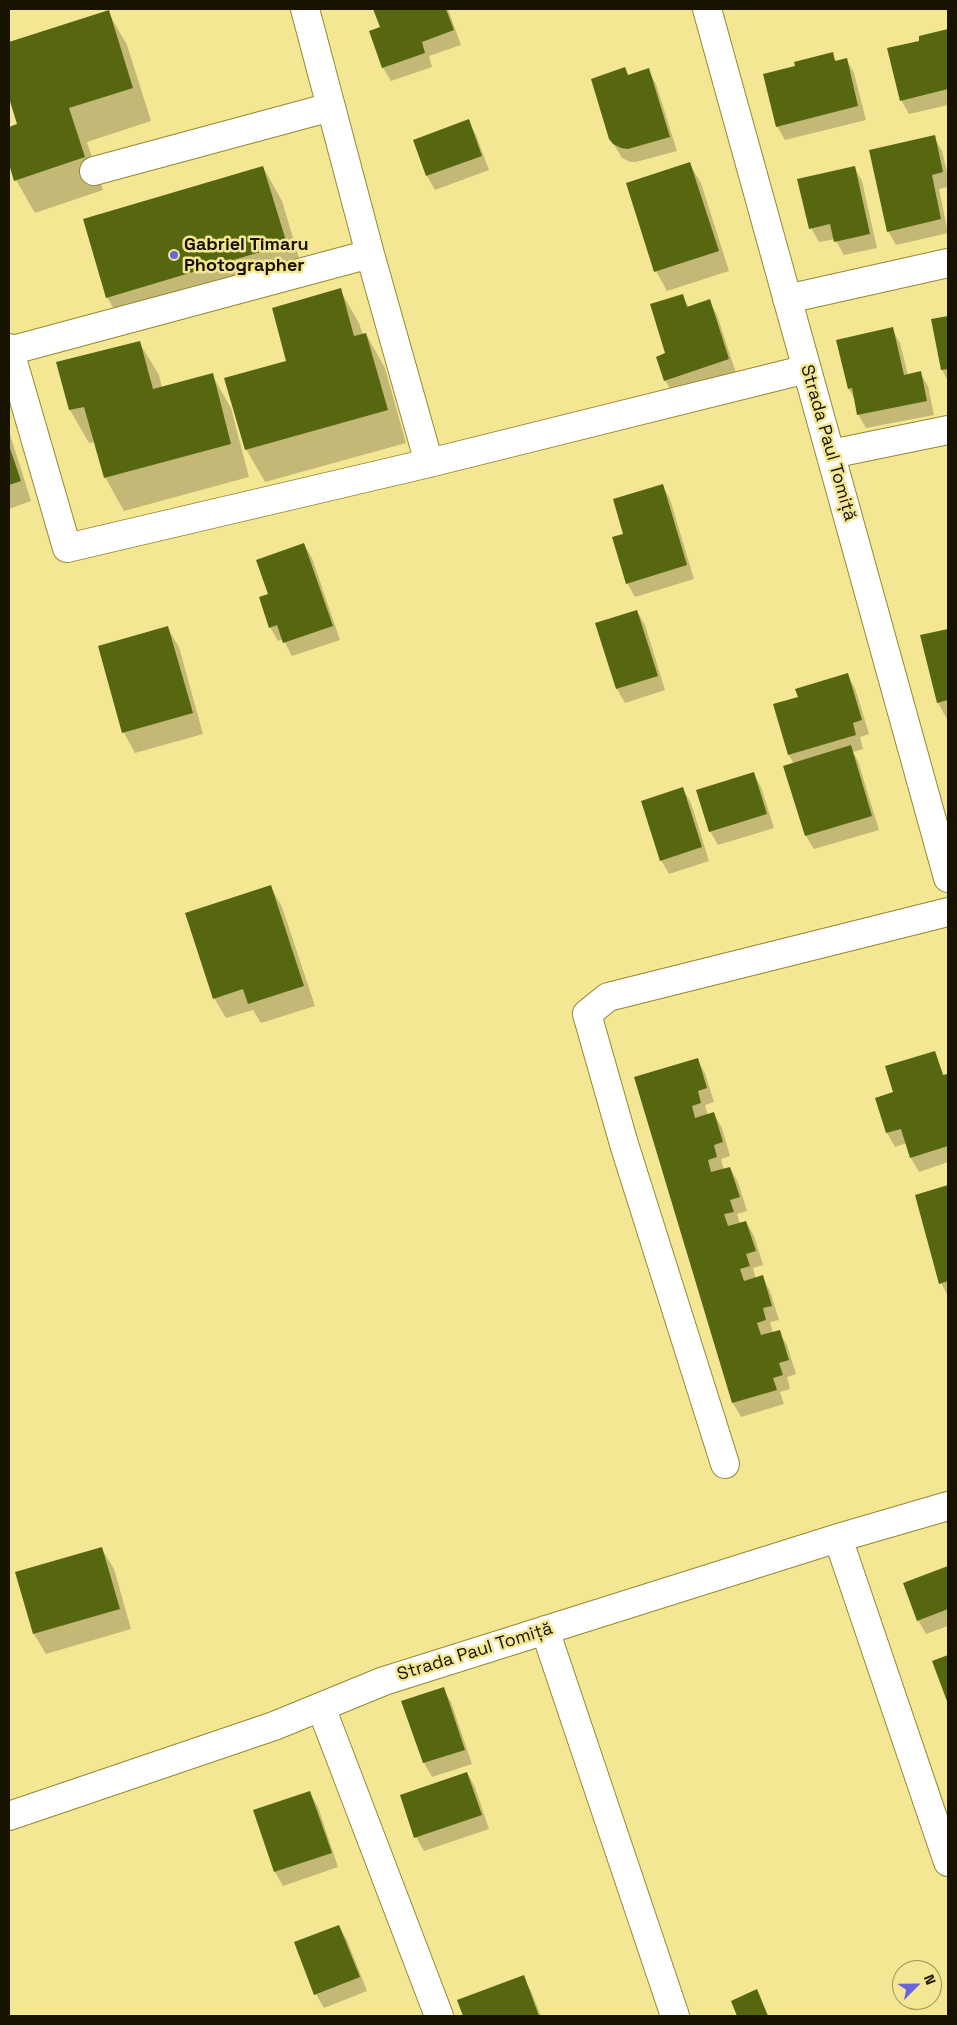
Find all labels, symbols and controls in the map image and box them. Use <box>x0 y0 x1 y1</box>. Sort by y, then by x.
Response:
place label: Gabriel Timaru Photographer <box>184 234 309 276</box>
marker: Gabriel Timaru Photographer <box>168 249 180 261</box>
street label: Strada Paul Tomiță <box>795 362 861 524</box>
street label: Strada Paul Tomiță <box>395 1618 555 1686</box>
north arrow <box>892 1960 942 2010</box>
text: N <box>920 1972 940 1987</box>

